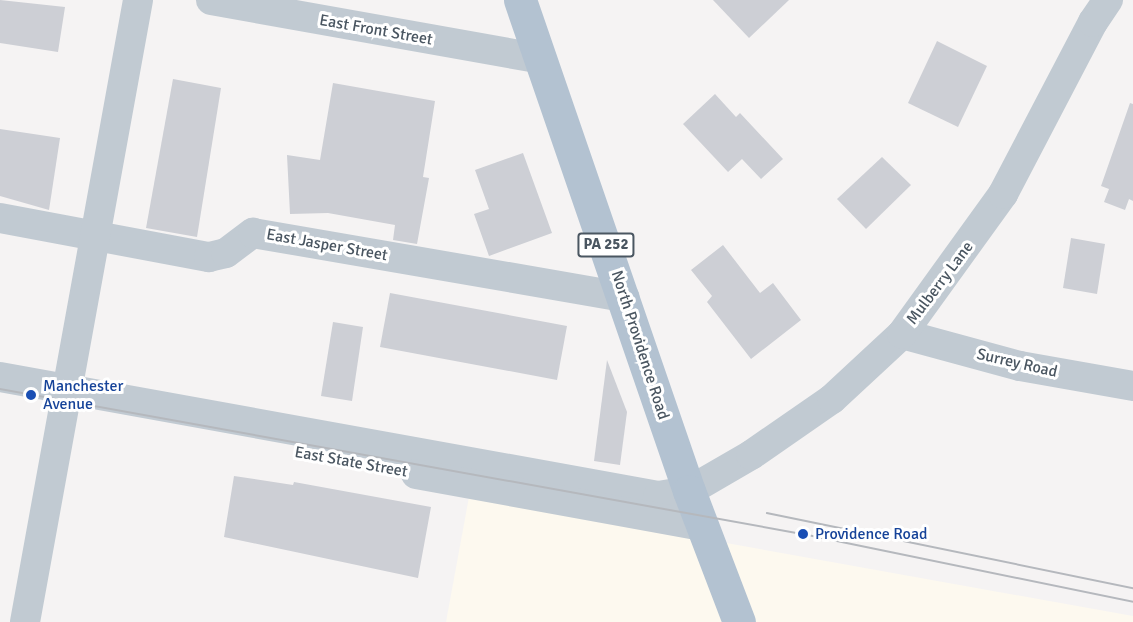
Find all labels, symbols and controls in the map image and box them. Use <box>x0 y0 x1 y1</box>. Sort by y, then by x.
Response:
street label: East Front Street <box>318 11 434 49</box>
street label: East Jasper Street <box>265 225 389 265</box>
road number: PA 252 <box>576 233 636 257</box>
street label: Mulberry Lane <box>903 238 977 328</box>
street label: North Providence Road <box>607 268 673 422</box>
street label: Surrey Road <box>975 344 1059 382</box>
place label: Manchester Avenue <box>43 376 123 414</box>
marker: Manchester Avenue <box>24 388 38 402</box>
street label: East State Street <box>293 443 409 481</box>
place label: Providence Road <box>815 524 927 544</box>
marker: Providence Road <box>796 527 810 541</box>

